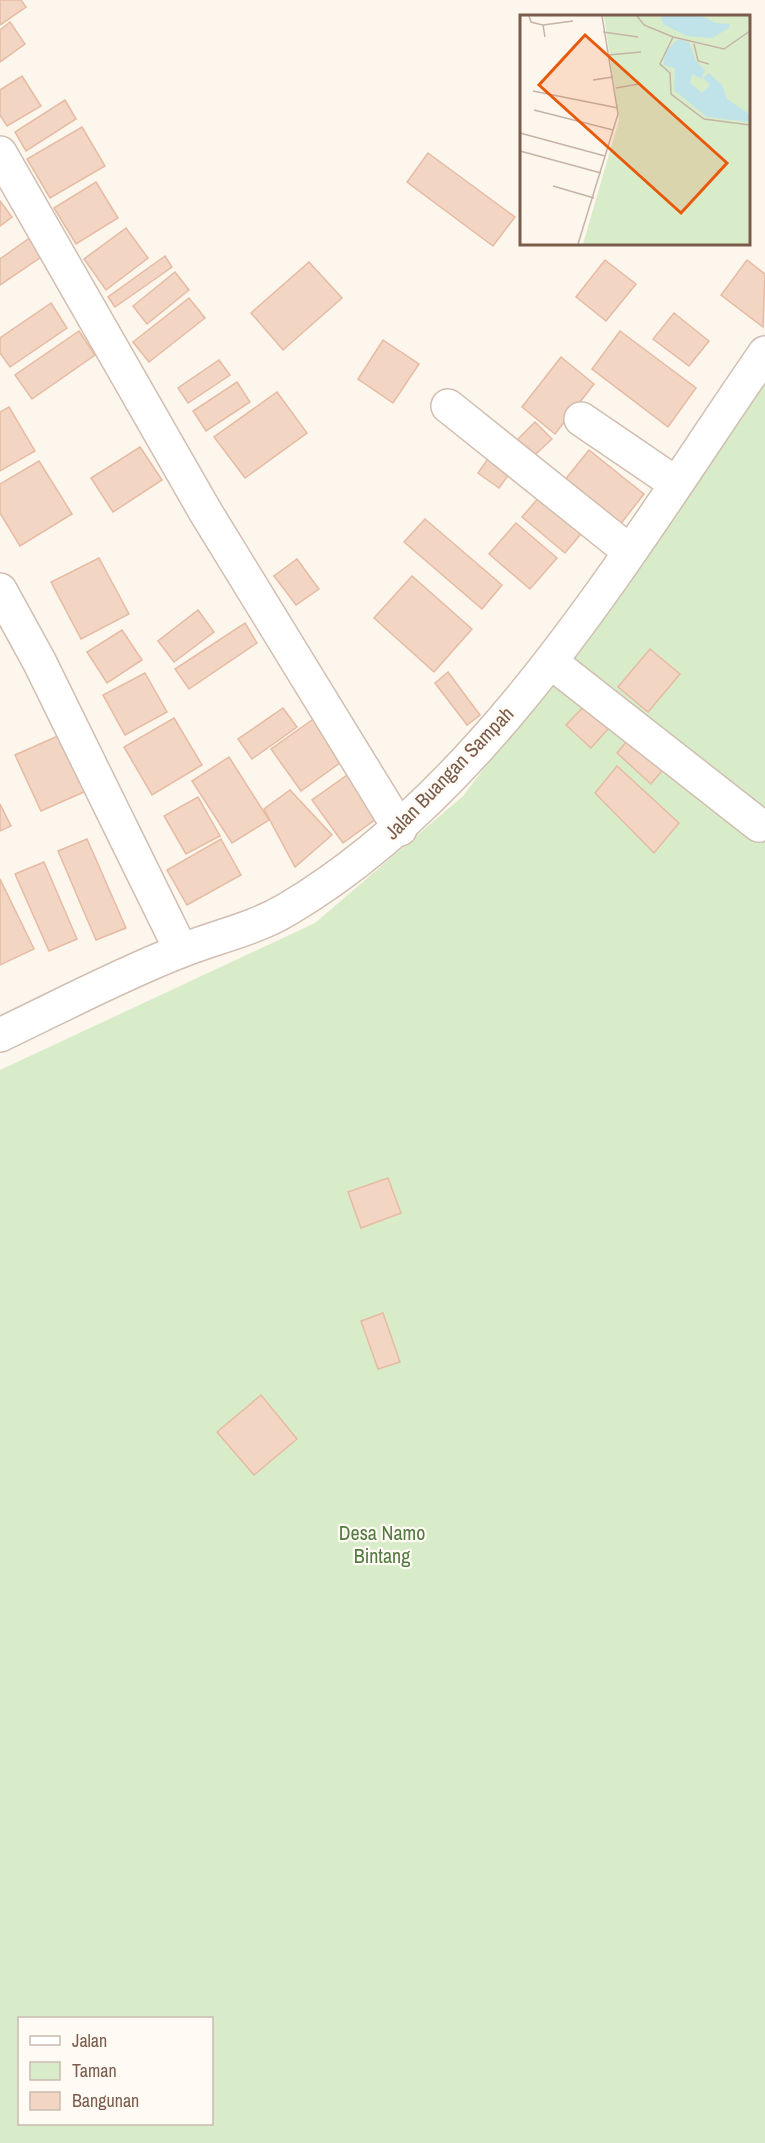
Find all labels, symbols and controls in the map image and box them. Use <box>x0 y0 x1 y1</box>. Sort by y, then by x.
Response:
inset map <box>520 15 750 244</box>
street label: Jalan Buangan Sampah <box>378 700 519 845</box>
park label: Desa Namo Bintang <box>339 1519 425 1569</box>
legend <box>18 2017 213 2125</box>
text: Jalan <box>72 2028 107 2053</box>
text: Taman <box>72 2058 117 2083</box>
text: Bangunan <box>72 2088 139 2113</box>

